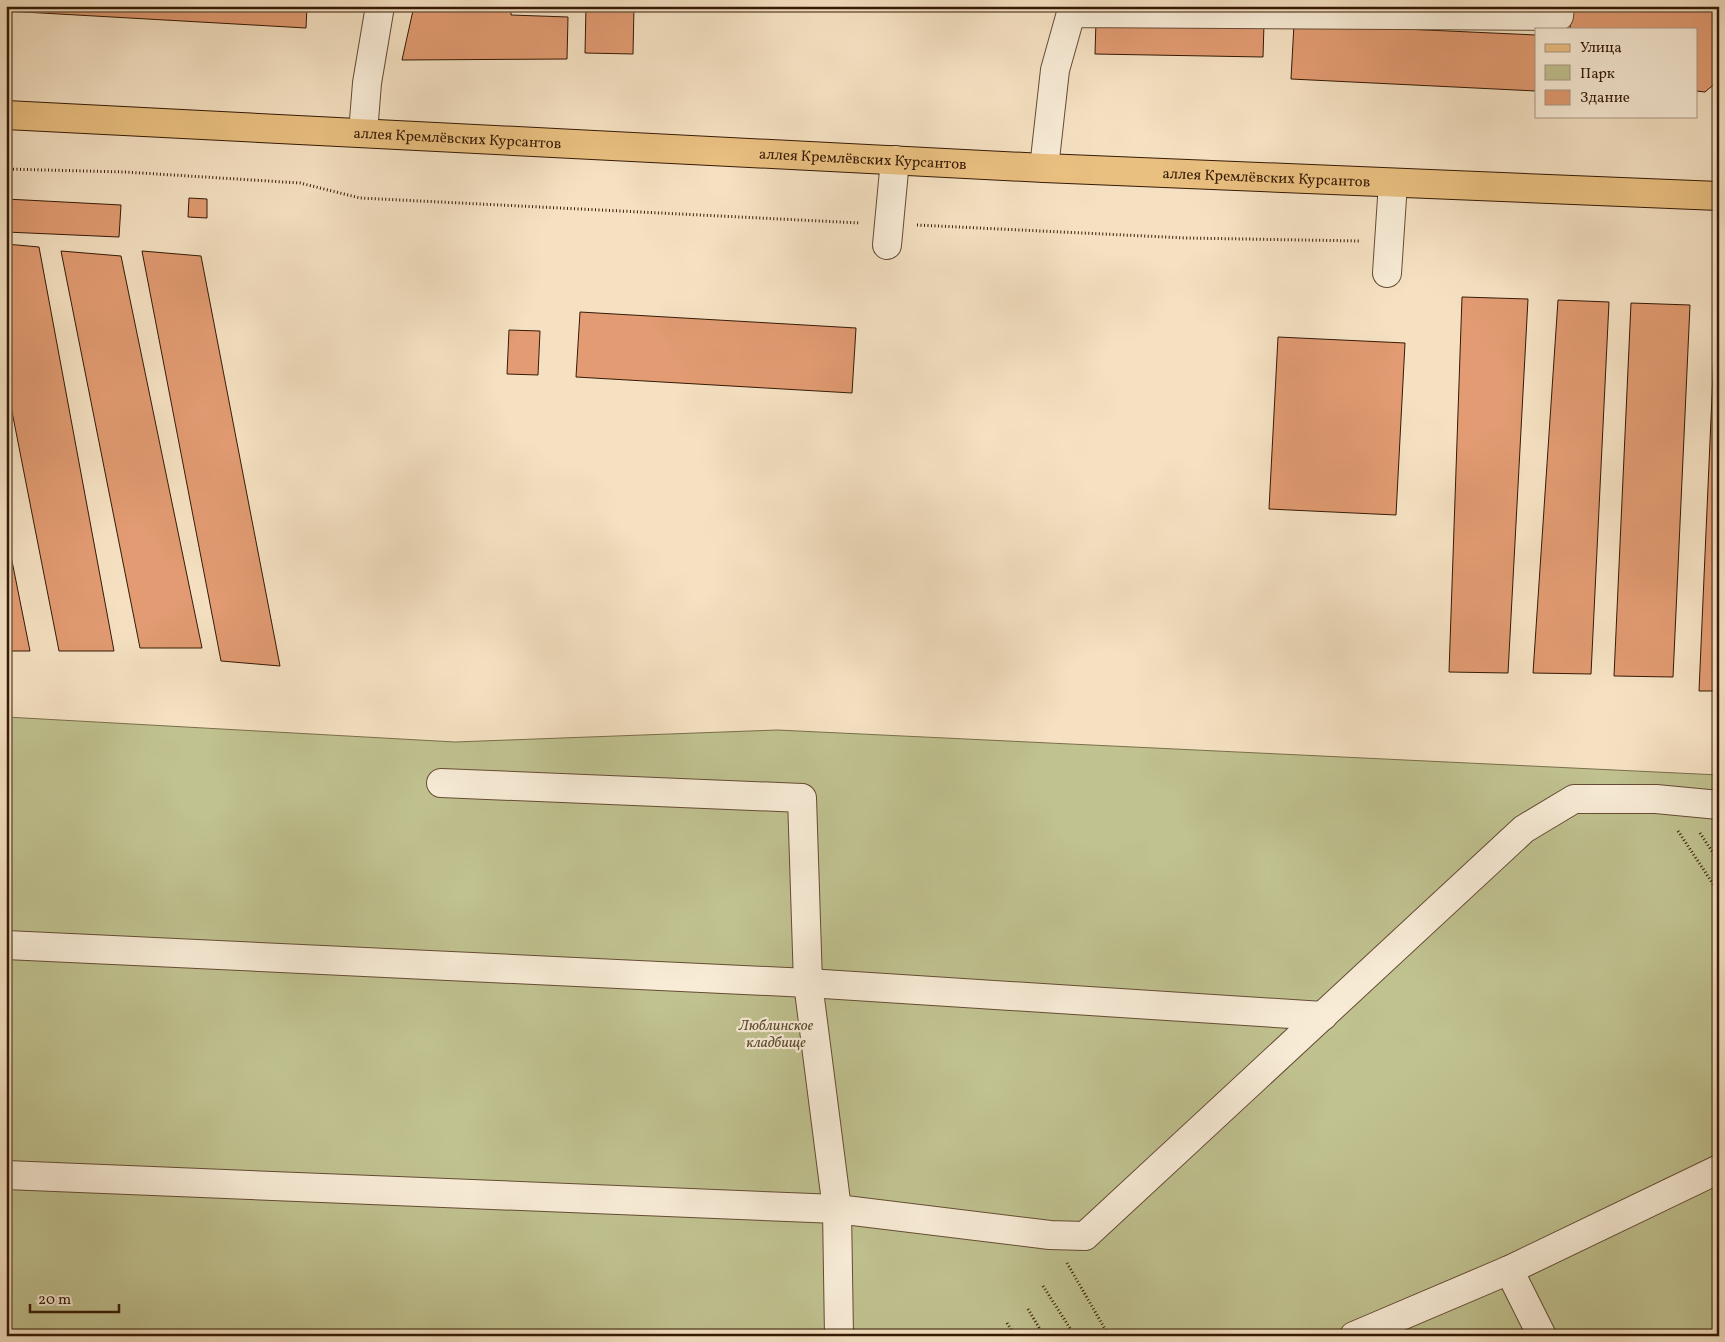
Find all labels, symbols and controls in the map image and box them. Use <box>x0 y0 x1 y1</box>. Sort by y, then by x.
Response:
legend <box>1535 28 1698 118</box>
text: Улица <box>1580 38 1622 59</box>
text: Парк <box>1580 64 1615 85</box>
text: Здание <box>1580 88 1630 109</box>
street label: аллея Кремлёвских Курсантов <box>353 124 562 155</box>
street label: аллея Кремлёвских Курсантов <box>758 144 967 176</box>
street label: аллея Кремлёвских Курсантов <box>1162 164 1371 194</box>
park label: Люблинское кладбище <box>738 1016 814 1054</box>
scale bar <box>30 1282 119 1314</box>
text: 20 m <box>38 1290 71 1311</box>

